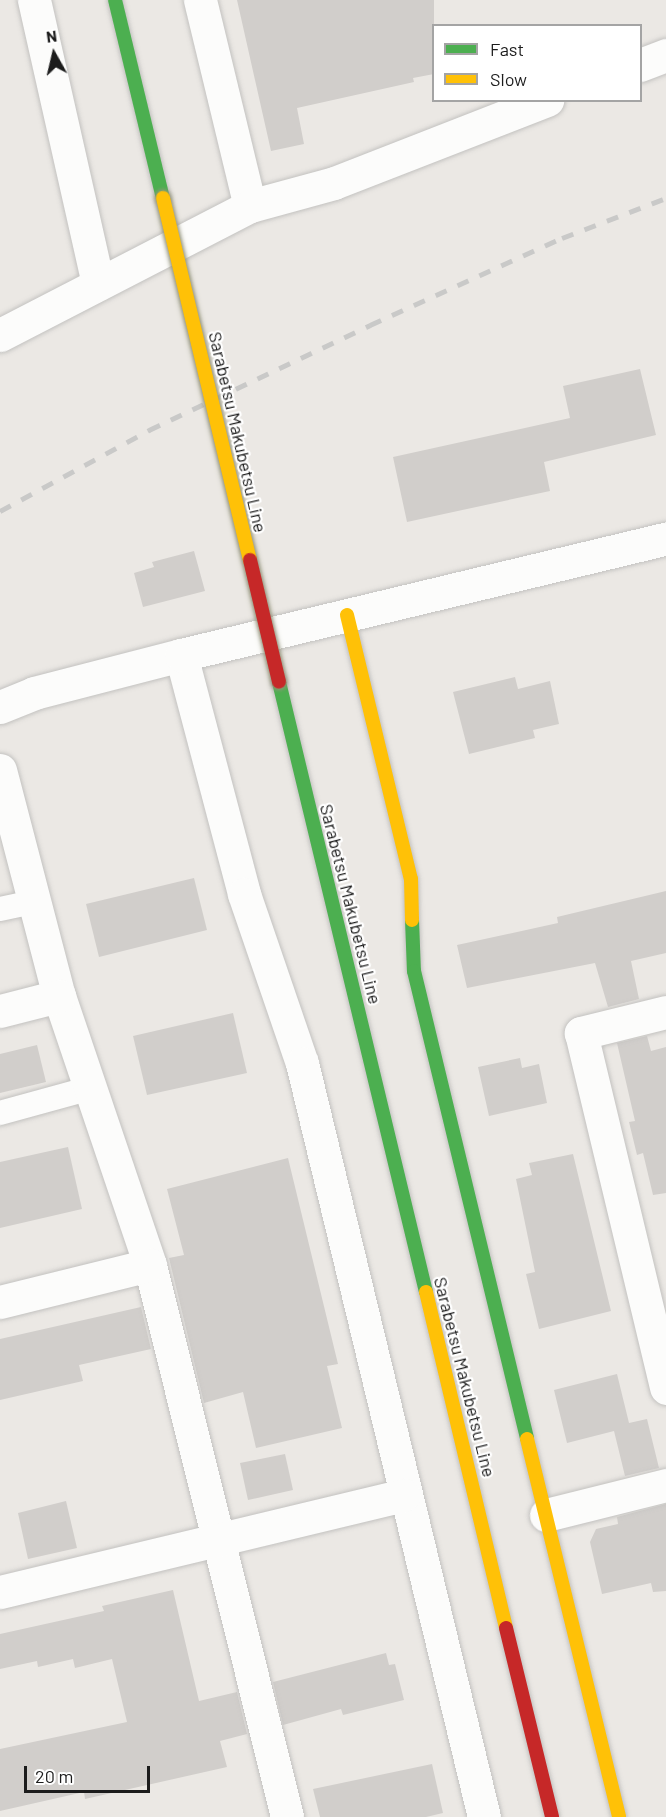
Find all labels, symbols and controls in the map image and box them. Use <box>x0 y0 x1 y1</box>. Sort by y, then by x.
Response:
north arrow <box>24 24 84 84</box>
legend <box>432 24 642 102</box>
text: N <box>45 26 58 46</box>
text: Fast <box>490 38 524 60</box>
text: Slow <box>490 68 527 90</box>
street label: Sarabetsu Makubetsu Line <box>204 330 272 534</box>
street label: Sarabetsu Makubetsu Line <box>316 802 386 1006</box>
street label: Sarabetsu Makubetsu Line <box>430 1275 500 1479</box>
scale bar <box>27 1754 153 1792</box>
text: 20 m <box>35 1765 73 1787</box>

